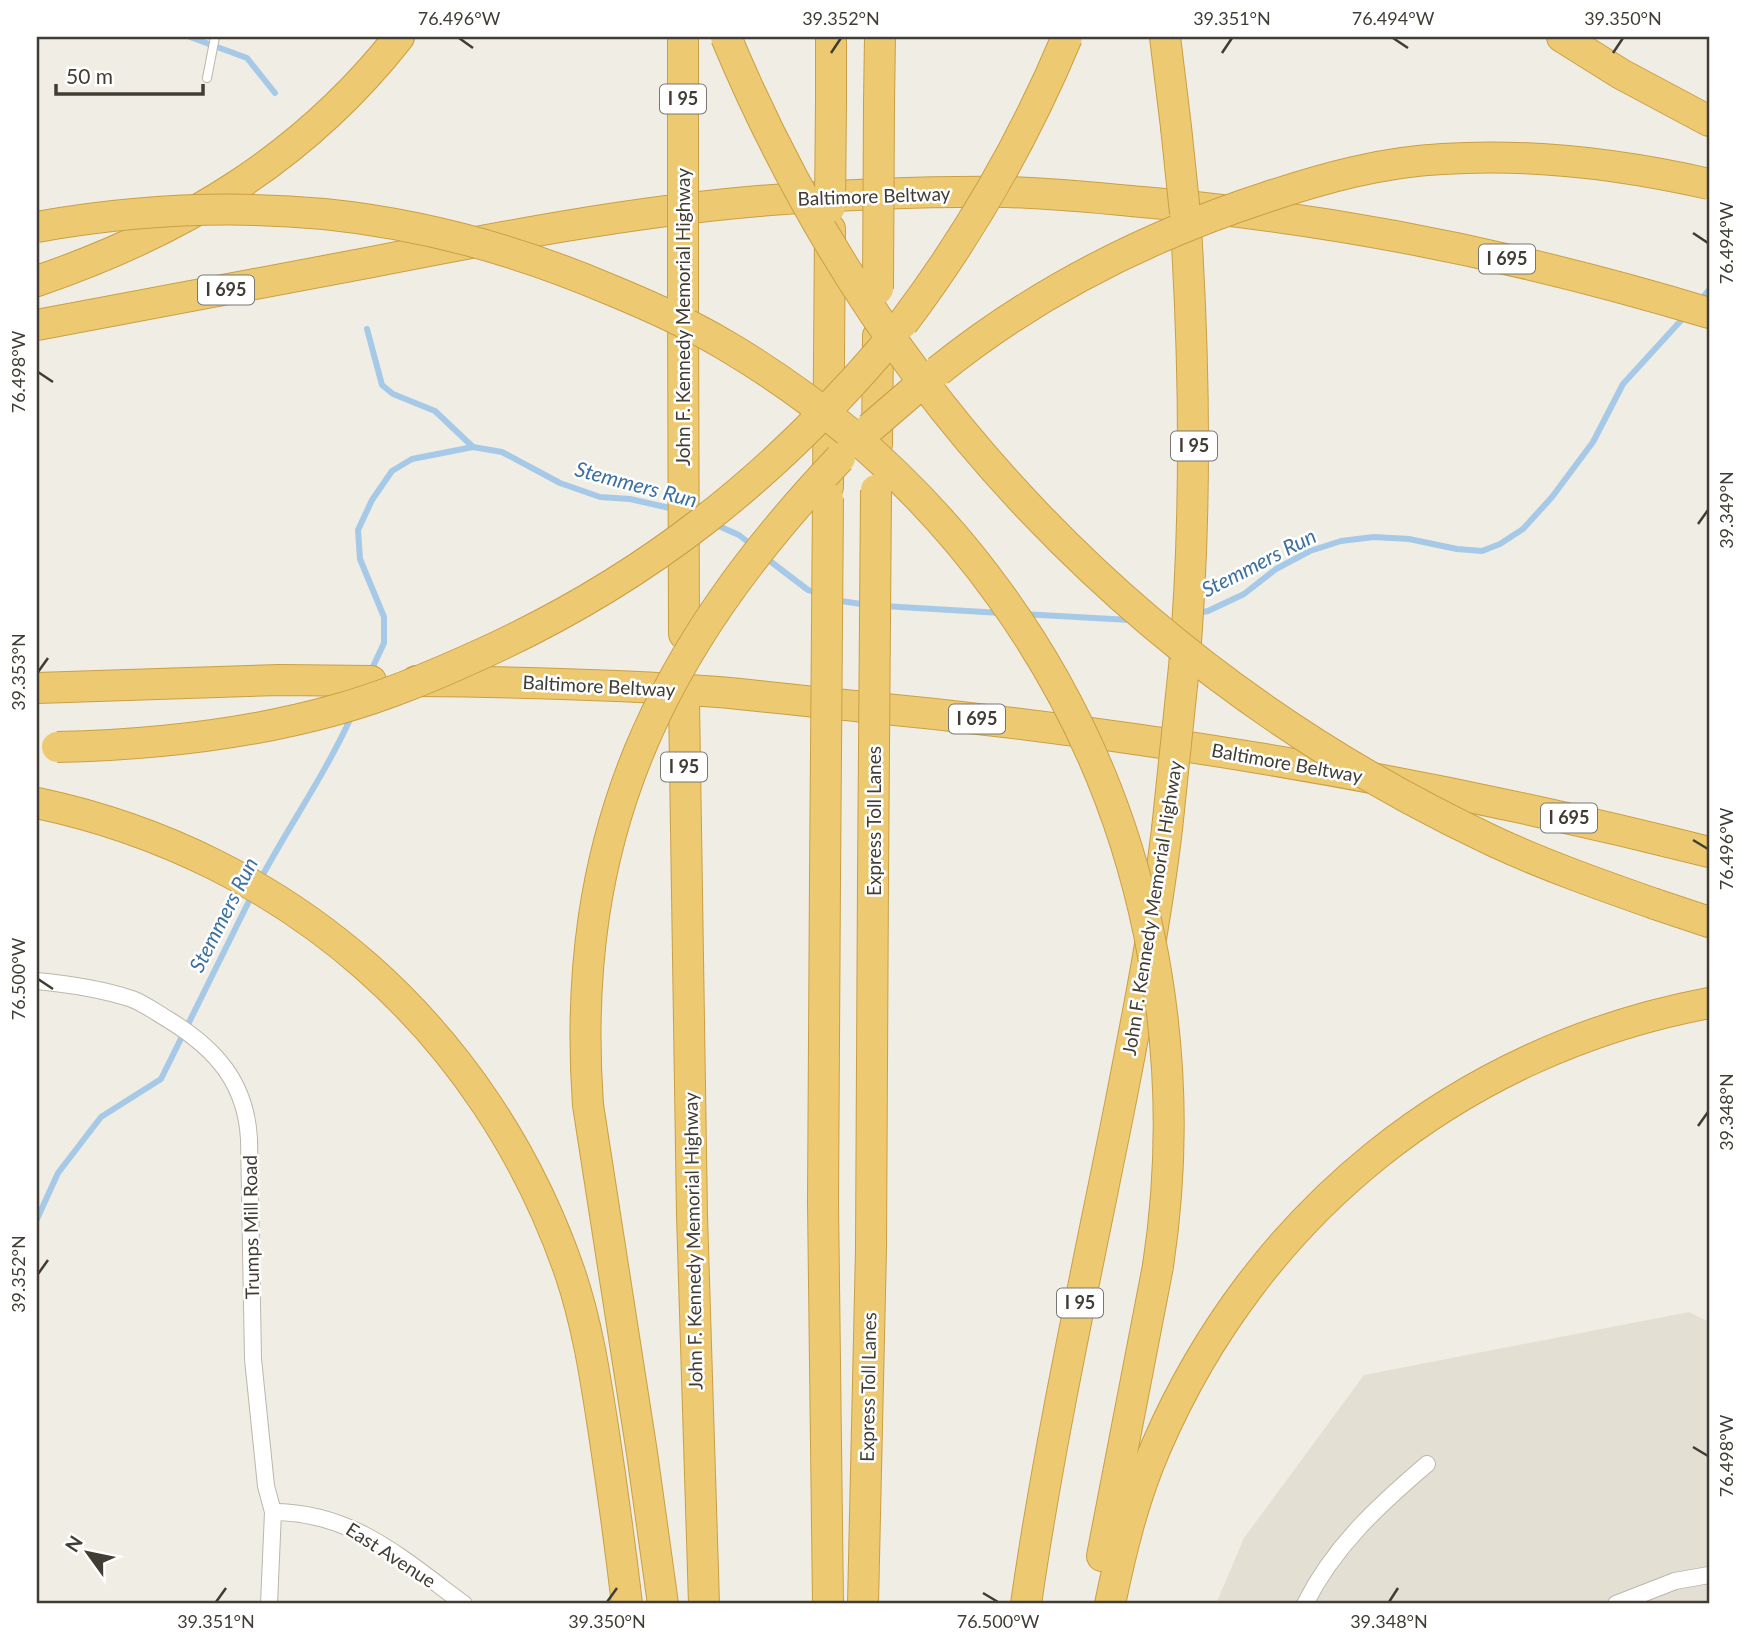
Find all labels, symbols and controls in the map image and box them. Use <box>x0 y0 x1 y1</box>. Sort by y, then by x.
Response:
text: 76.496°W <box>418 7 501 29</box>
text: 39.352°N <box>802 7 880 29</box>
text: 39.351°N <box>1193 7 1271 29</box>
text: 76.494°W <box>1352 7 1435 29</box>
text: 39.350°N <box>1584 7 1662 29</box>
scale bar <box>56 52 203 96</box>
text: 50 m <box>66 63 113 88</box>
road number: I 95 <box>660 84 706 114</box>
street label: John F. Kennedy Memorial Highway <box>671 168 694 466</box>
street label: Baltimore Beltway <box>797 181 951 210</box>
text: 76.494°W <box>1715 201 1737 284</box>
road number: I 695 <box>1479 244 1535 274</box>
road number: I 695 <box>198 276 254 304</box>
text: 76.498°W <box>7 330 29 413</box>
road number: I 95 <box>1171 432 1217 461</box>
water label: Stemmers Run <box>573 455 700 512</box>
text: 39.349°N <box>1715 471 1737 549</box>
water label: Stemmers Run <box>1197 522 1320 601</box>
text: 39.353°N <box>7 633 29 711</box>
street label: Baltimore Beltway <box>522 670 676 701</box>
road number: I 695 <box>949 704 1005 734</box>
street label: Baltimore Beltway <box>1210 738 1365 787</box>
street label: Express Toll Lanes <box>862 746 885 896</box>
road number: I 95 <box>661 752 707 782</box>
street label: John F. Kennedy Memorial Highway <box>1117 759 1186 1057</box>
road number: I 695 <box>1541 804 1597 832</box>
text: 76.496°W <box>1715 807 1737 890</box>
water label: Stemmers Run <box>183 853 262 976</box>
text: 76.500°W <box>7 937 29 1020</box>
text: 39.348°N <box>1715 1073 1737 1151</box>
street label: John F. Kennedy Memorial Highway <box>678 1092 707 1390</box>
street label: Trumps Mill Road <box>238 1155 263 1299</box>
text: 39.352°N <box>7 1235 29 1313</box>
road number: I 95 <box>1057 1288 1103 1318</box>
street label: Express Toll Lanes <box>855 1312 880 1462</box>
text: 76.498°W <box>1715 1414 1737 1497</box>
street label: East Avenue <box>342 1517 441 1592</box>
north arrow <box>52 1518 122 1588</box>
text: N <box>60 1531 87 1556</box>
text: 39.351°N <box>177 1610 255 1632</box>
text: 39.350°N <box>568 1610 646 1632</box>
text: 76.500°W <box>957 1610 1040 1632</box>
text: 39.348°N <box>1350 1610 1428 1632</box>

